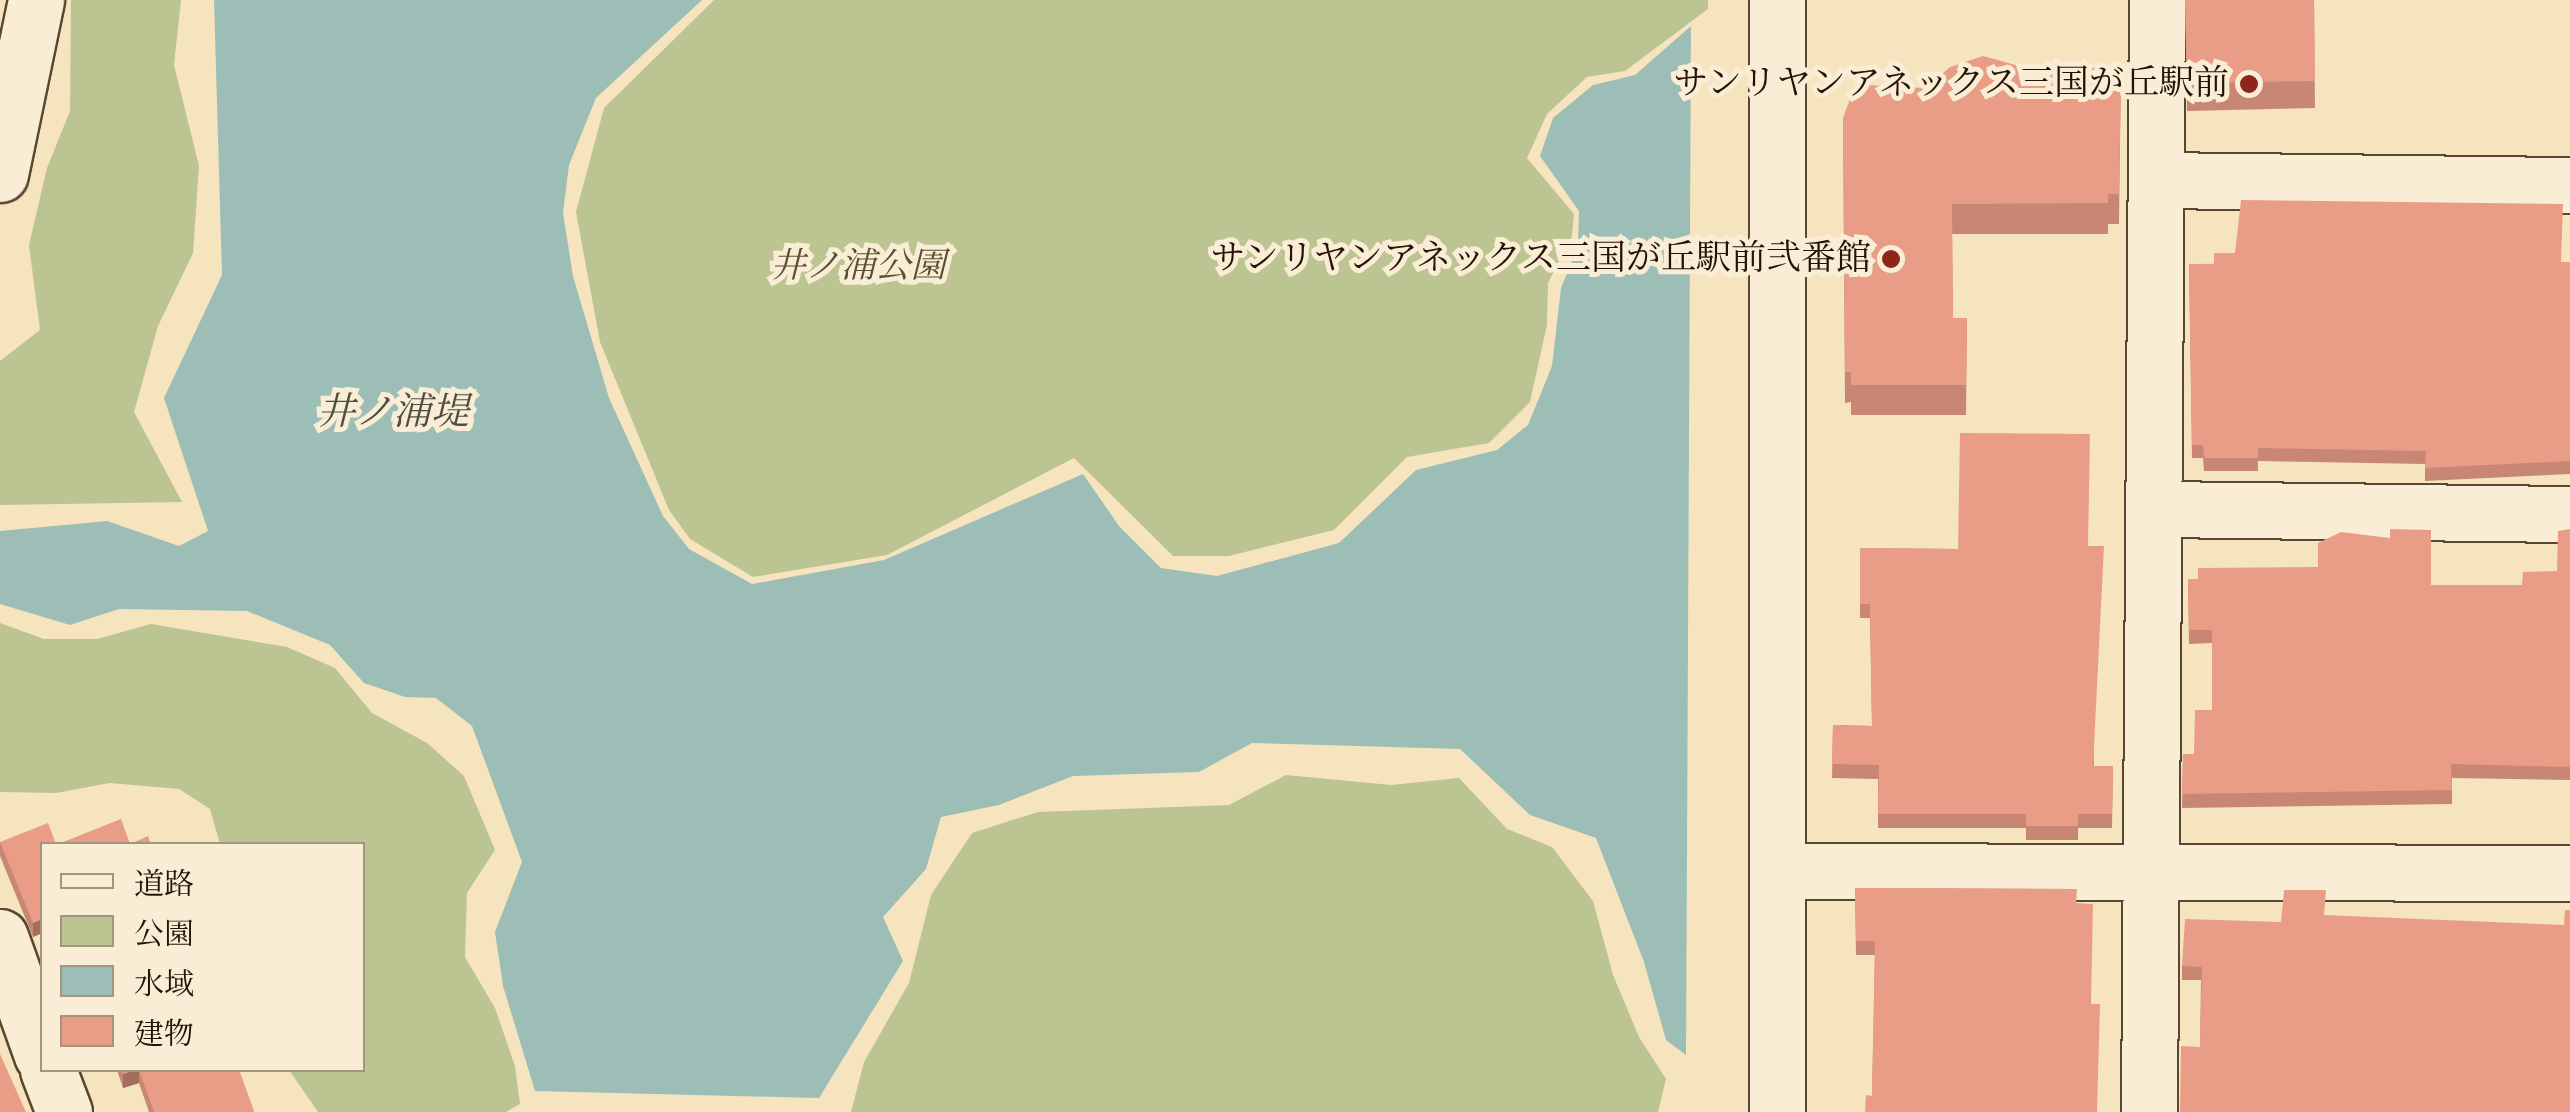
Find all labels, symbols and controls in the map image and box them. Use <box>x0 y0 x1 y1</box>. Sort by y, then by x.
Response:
place label: サンリヤンアネックス三国が丘駅前 <box>1669 63 2229 105</box>
marker: サンリヤンアネックス三国が丘駅前 <box>2238 73 2260 95</box>
place label: サンリヤンアネックス三国が丘駅前弐番館 <box>1206 238 1871 280</box>
park label: 井ノ浦公園 <box>771 246 945 288</box>
marker: サンリヤンアネックス三国が丘駅前弐番館 <box>1880 248 1902 270</box>
water label: 井ノ浦堤 <box>317 391 469 437</box>
legend <box>40 842 365 1072</box>
text: 道路 <box>134 867 194 904</box>
text: 公園 <box>134 917 194 954</box>
text: 水域 <box>134 967 194 1004</box>
text: 建物 <box>134 1017 194 1054</box>

